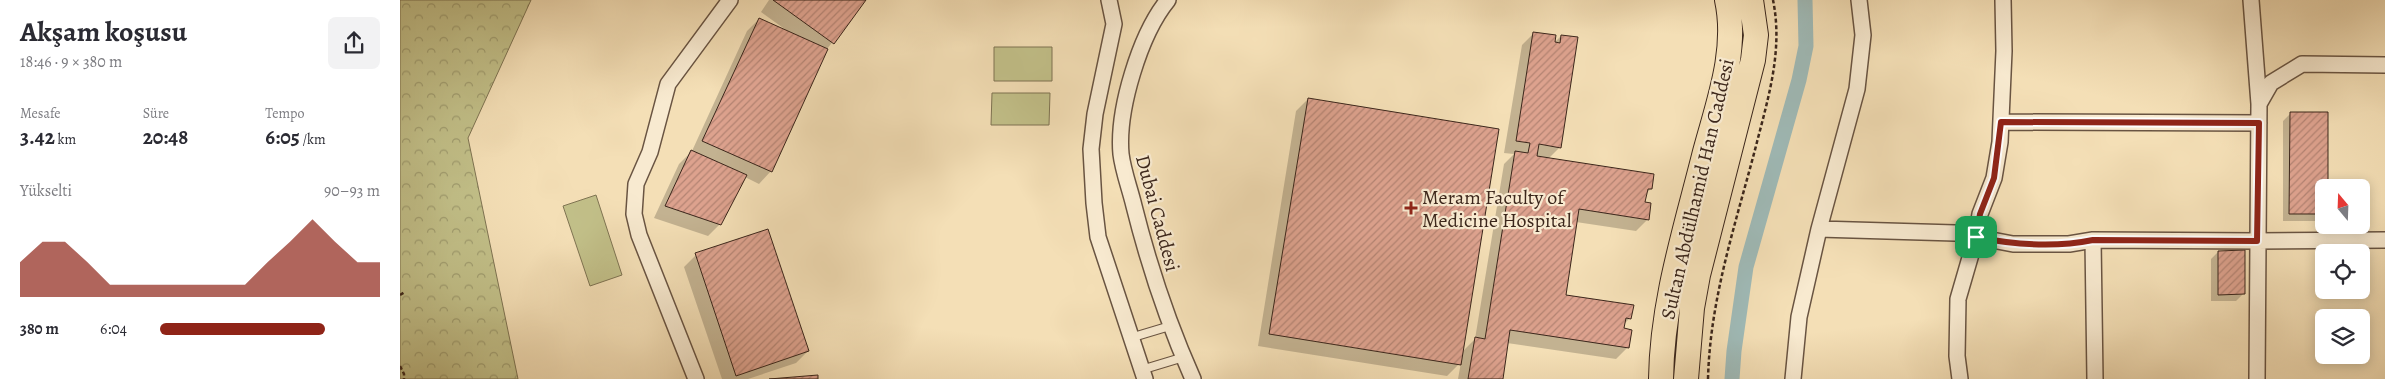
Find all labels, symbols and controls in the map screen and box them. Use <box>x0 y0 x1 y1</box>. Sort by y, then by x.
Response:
text: Akşam koşusu <box>20 13 187 51</box>
button: share <box>328 17 380 69</box>
text: 18:46 · 9 × 380 m <box>20 51 122 73</box>
street label: Sultan Abdülhamid Han Caddesi <box>1654 56 1741 322</box>
text: Mesafe <box>20 104 61 123</box>
text: Süre <box>143 104 169 123</box>
text: Tempo <box>265 104 304 123</box>
text: 3.42 <box>20 123 55 151</box>
text: 20:48 <box>143 123 188 151</box>
text: 6:05 <box>265 123 300 151</box>
text: km <box>55 130 76 149</box>
text: /km <box>300 130 326 149</box>
street label: Dubai Caddesi <box>1129 152 1186 275</box>
north arrow <box>2315 179 2370 234</box>
map controls <box>2315 179 2370 364</box>
text: Yükselti <box>20 180 72 202</box>
text: 90–93 m <box>324 180 380 202</box>
place label: Meram Faculty of Medicine Hospital <box>1422 184 1572 234</box>
marker: Meram Faculty of Medicine Hospital <box>1404 201 1418 215</box>
pin <box>1955 216 1997 258</box>
icon: arrive <box>1962 223 1990 251</box>
button: locate <box>2315 244 2370 299</box>
button: layers <box>2315 309 2370 364</box>
text: 380 m <box>20 318 59 340</box>
text: 6:04 <box>100 318 127 340</box>

